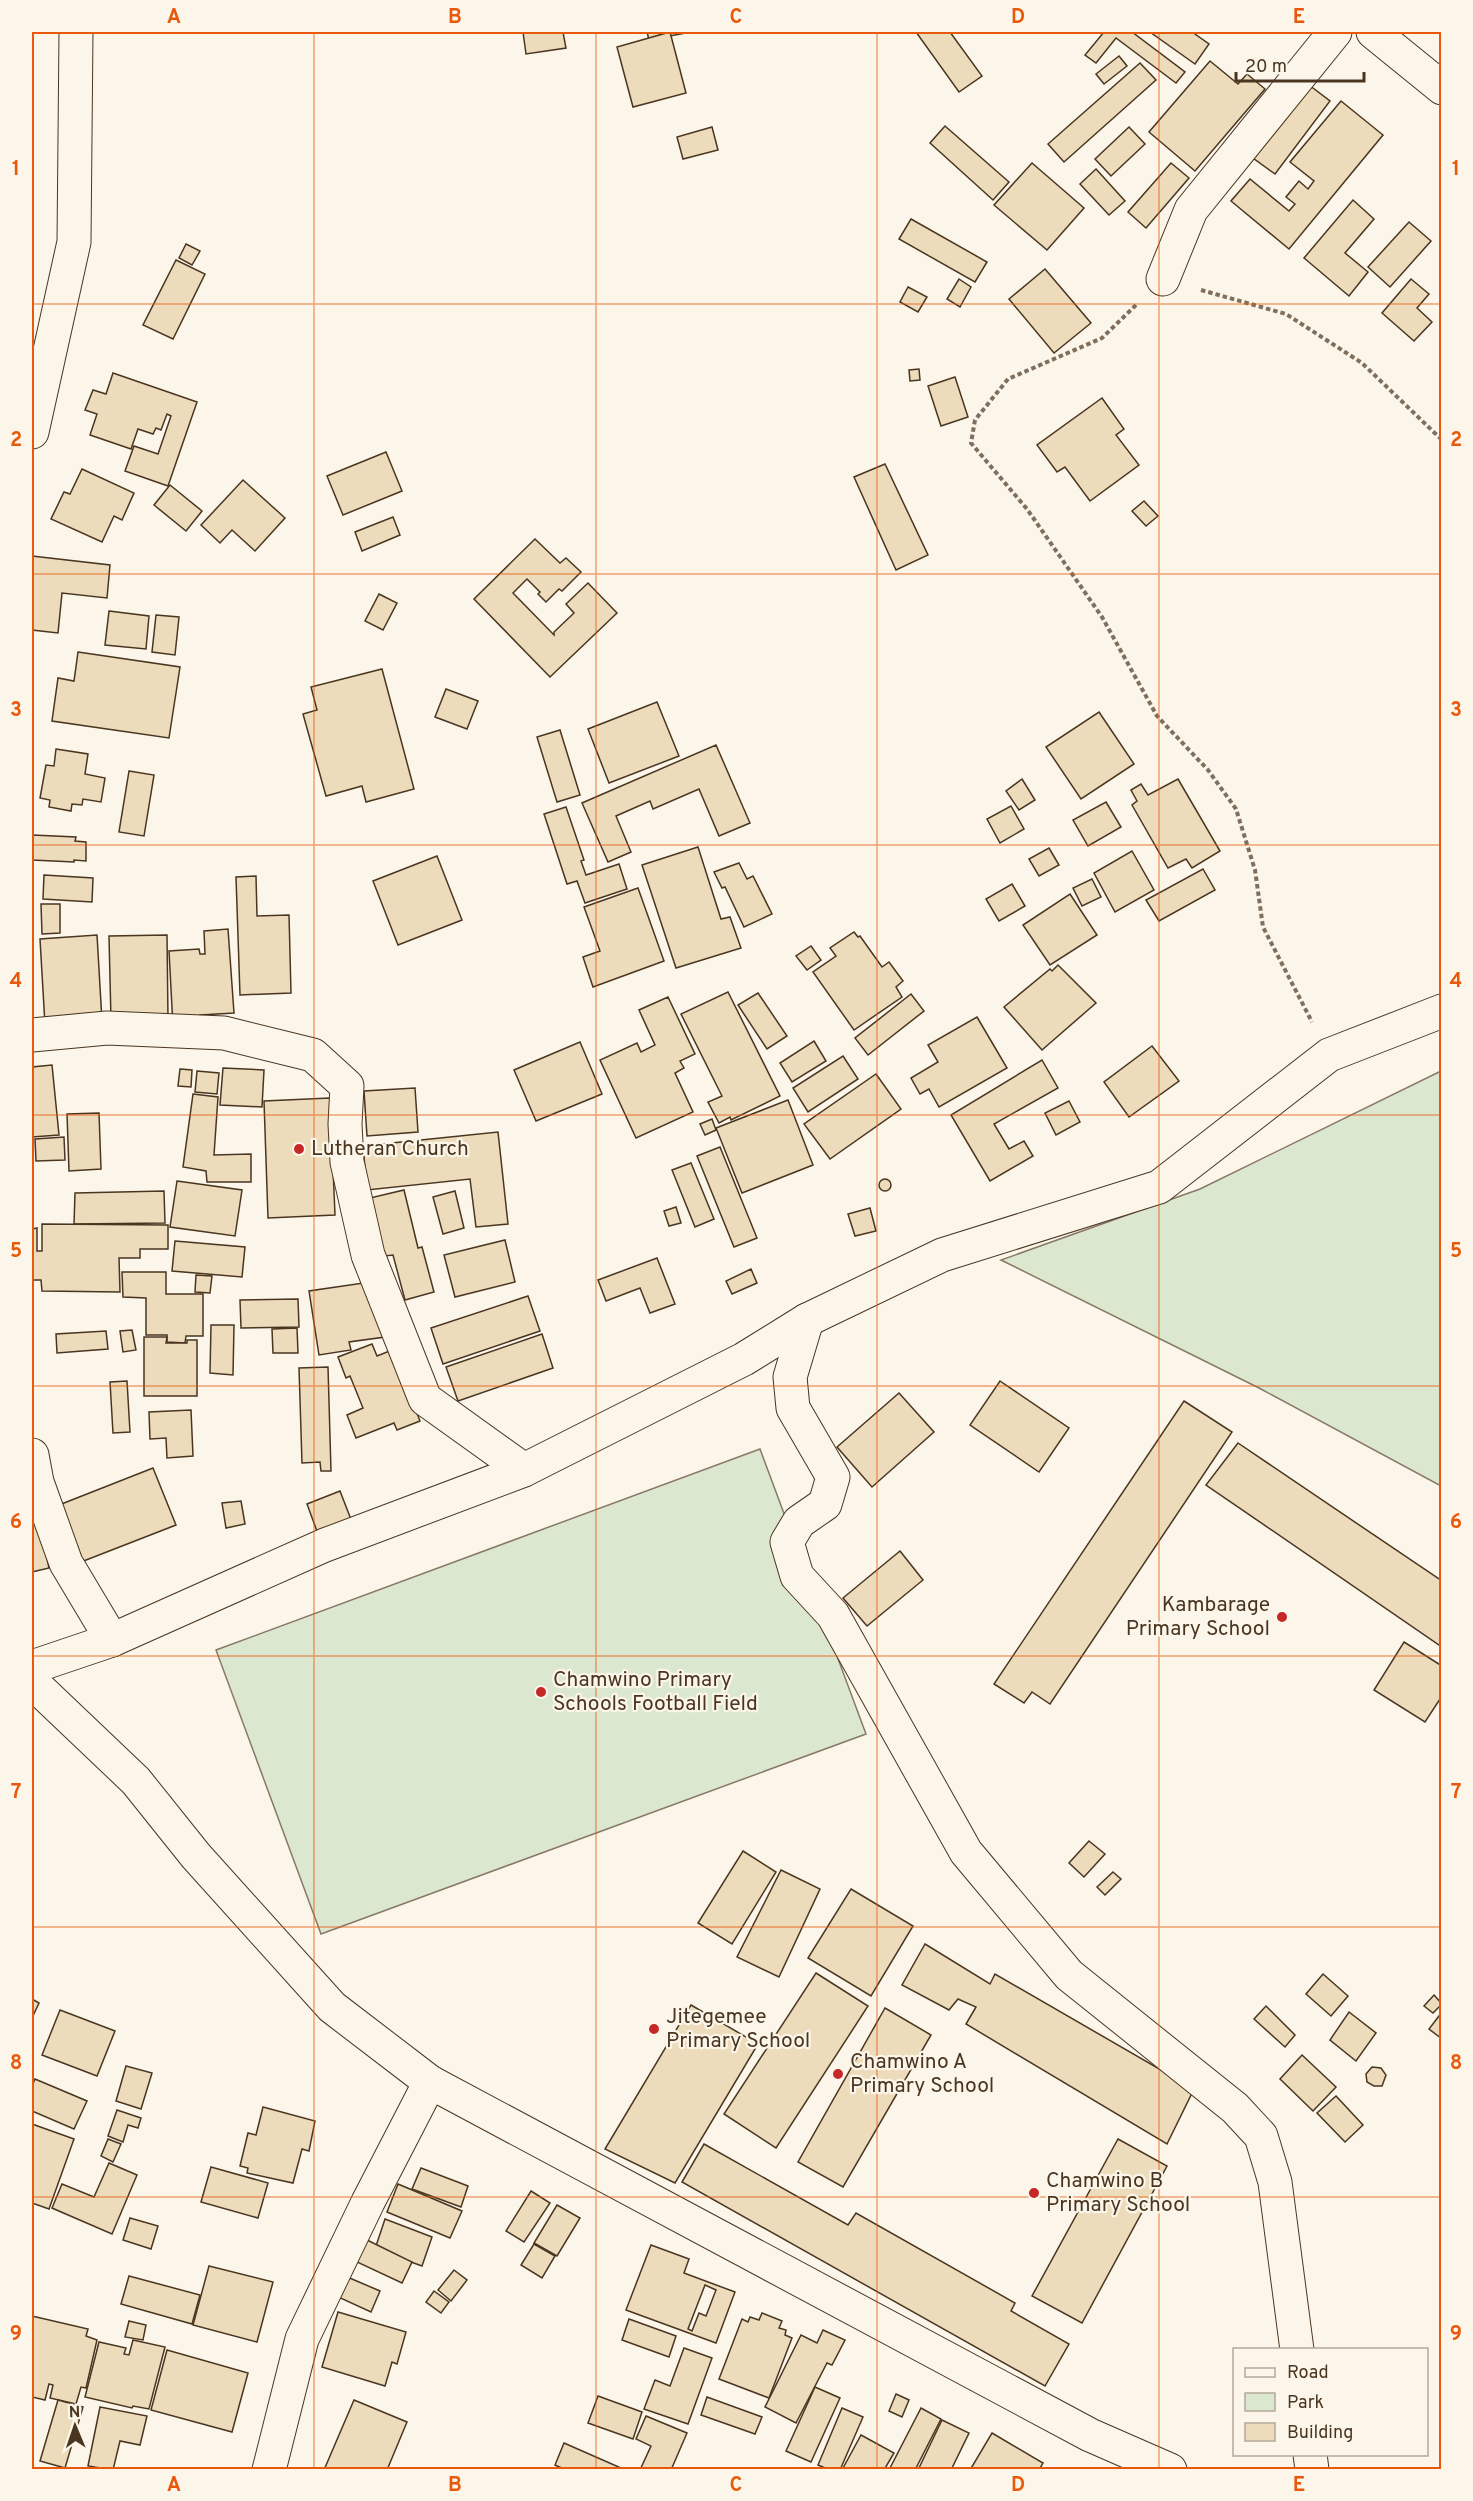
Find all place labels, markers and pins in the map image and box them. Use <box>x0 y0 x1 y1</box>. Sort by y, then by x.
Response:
place label: Lutheran Church <box>311 1136 469 1163</box>
marker: Lutheran Church <box>292 1142 306 1156</box>
place label: Kambarage Primary School <box>1126 1592 1270 1643</box>
marker: Kambarage Primary School <box>1275 1610 1289 1624</box>
place label: Chamwino Primary Schools Football Field <box>553 1667 758 1718</box>
marker: Chamwino Primary Schools Football Field <box>534 1685 548 1699</box>
place label: Jitegemee Primary School <box>666 2004 810 2055</box>
marker: Jitegemee Primary School <box>647 2022 661 2036</box>
place label: Chamwino A Primary School <box>850 2049 994 2100</box>
marker: Chamwino A Primary School <box>831 2067 845 2081</box>
place label: Chamwino B Primary School <box>1046 2168 1190 2219</box>
marker: Chamwino B Primary School <box>1027 2186 1041 2200</box>

